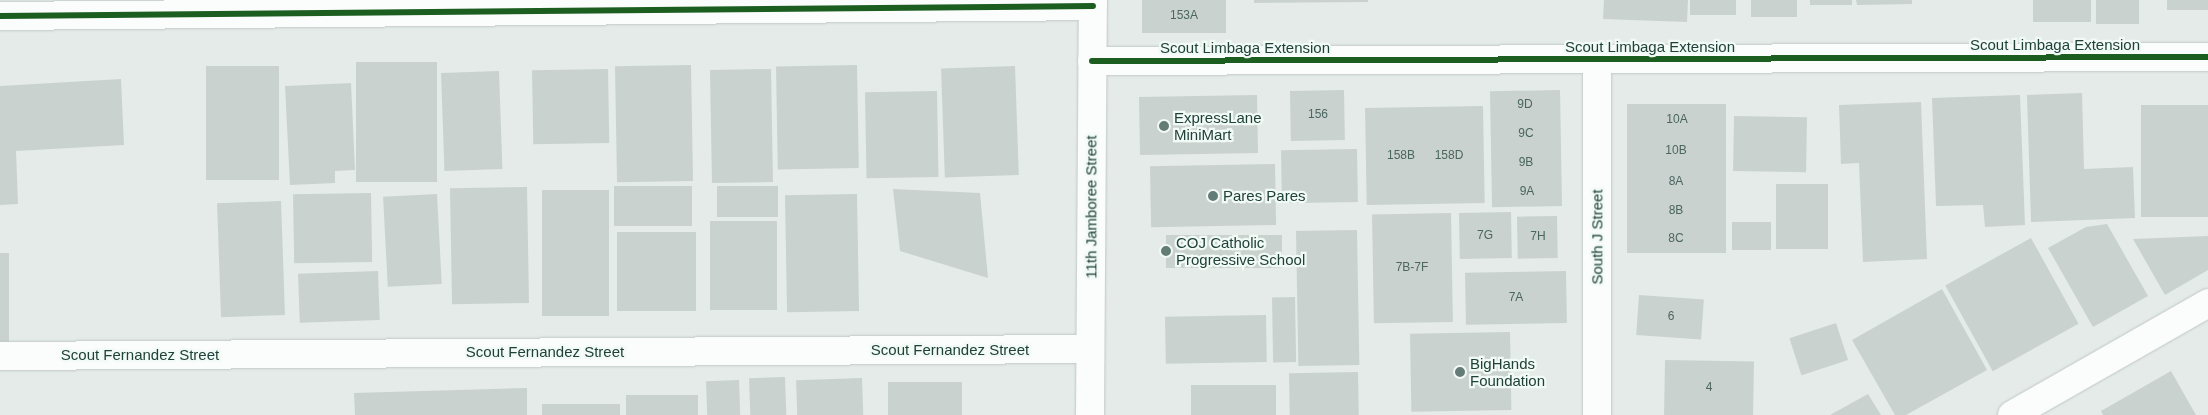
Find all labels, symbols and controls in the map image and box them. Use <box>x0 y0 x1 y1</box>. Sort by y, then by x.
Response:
house number: 153A <box>1170 9 1198 23</box>
street label: Scout Limbaga Extension <box>1970 36 2140 54</box>
street label: Scout Limbaga Extension <box>1565 38 1735 56</box>
street label: Scout Limbaga Extension <box>1160 39 1330 57</box>
house number: 9D <box>1517 98 1533 112</box>
place label: ExpressLane MiniMart <box>1174 108 1262 143</box>
house number: 156 <box>1308 108 1328 122</box>
house number: 10A <box>1666 113 1688 127</box>
marker: ExpressLane MiniMart <box>1158 120 1170 132</box>
house number: 9C <box>1518 127 1534 141</box>
street label: 11th Jamboree Street <box>1082 135 1100 279</box>
house number: 10B <box>1665 144 1687 158</box>
house number: 158B <box>1387 149 1415 163</box>
house number: 158D <box>1435 149 1463 163</box>
house number: 9B <box>1519 156 1533 170</box>
house number: 8A <box>1669 175 1683 189</box>
house number: 9A <box>1520 185 1534 199</box>
place label: Pares Pares <box>1223 187 1306 205</box>
street label: South J Street <box>1588 189 1606 285</box>
marker: Pares Pares <box>1207 190 1219 202</box>
house number: 8B <box>1669 204 1683 218</box>
house number: 7G <box>1477 229 1493 243</box>
house number: 7H <box>1530 230 1546 244</box>
house number: 8C <box>1668 232 1684 246</box>
place label: COJ Catholic Progressive School <box>1176 233 1305 268</box>
marker: COJ Catholic Progressive School <box>1160 245 1172 257</box>
house number: 7B-7F <box>1396 261 1428 275</box>
house number: 7A <box>1509 291 1523 305</box>
house number: 6 <box>1668 310 1674 324</box>
street label: Scout Fernandez Street <box>871 341 1029 359</box>
street label: Scout Fernandez Street <box>466 343 624 361</box>
street label: Scout Fernandez Street <box>61 346 219 364</box>
place label: BigHands Foundation <box>1470 354 1545 389</box>
marker: BigHands Foundation <box>1454 366 1466 378</box>
house number: 4 <box>1706 381 1712 395</box>

